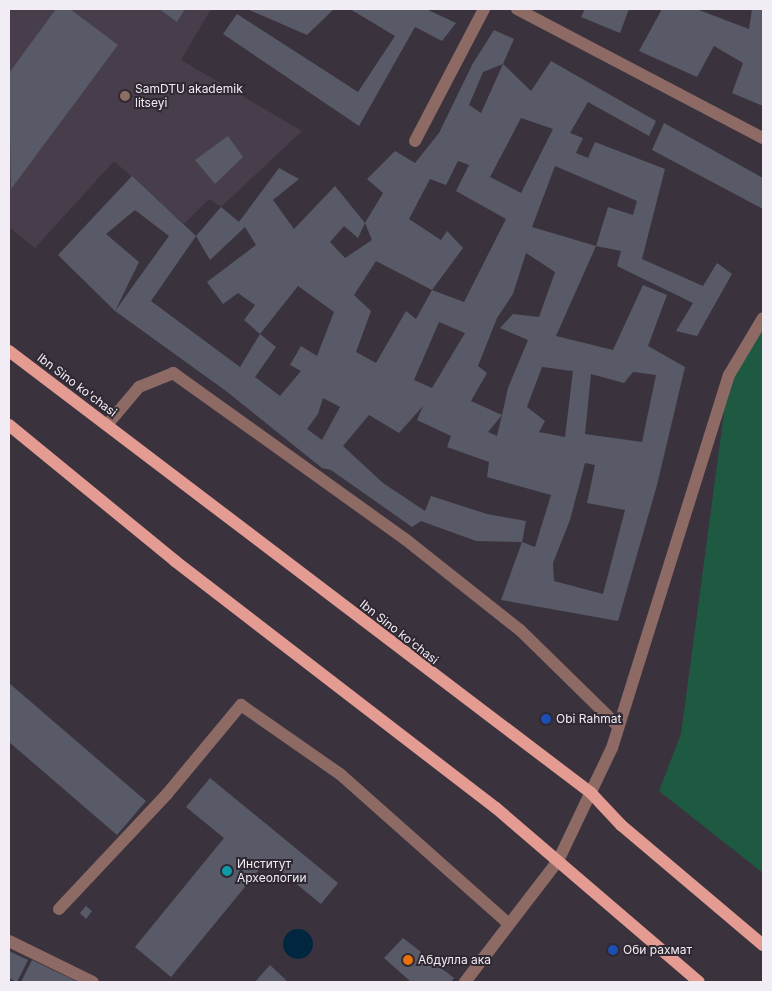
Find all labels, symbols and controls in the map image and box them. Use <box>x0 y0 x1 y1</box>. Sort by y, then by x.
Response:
place label: SamDTU akademik litseyi <box>135 82 243 110</box>
marker: SamDTU akademik litseyi <box>119 90 131 102</box>
street label: Ibn Sino ko'chasi <box>34 350 120 420</box>
street label: Ibn Sino ko'chasi <box>357 597 441 667</box>
place label: Obi Rahmat <box>556 712 621 726</box>
marker: Obi Rahmat <box>540 713 552 725</box>
place label: Институт Археологии <box>237 857 307 885</box>
marker: Институт Археологии <box>221 865 233 877</box>
place label: Оби рахмат <box>623 943 692 957</box>
marker: Оби рахмат <box>607 944 619 956</box>
place label: Абдулла ака <box>418 953 491 967</box>
marker: Абдулла ака <box>402 954 414 966</box>

